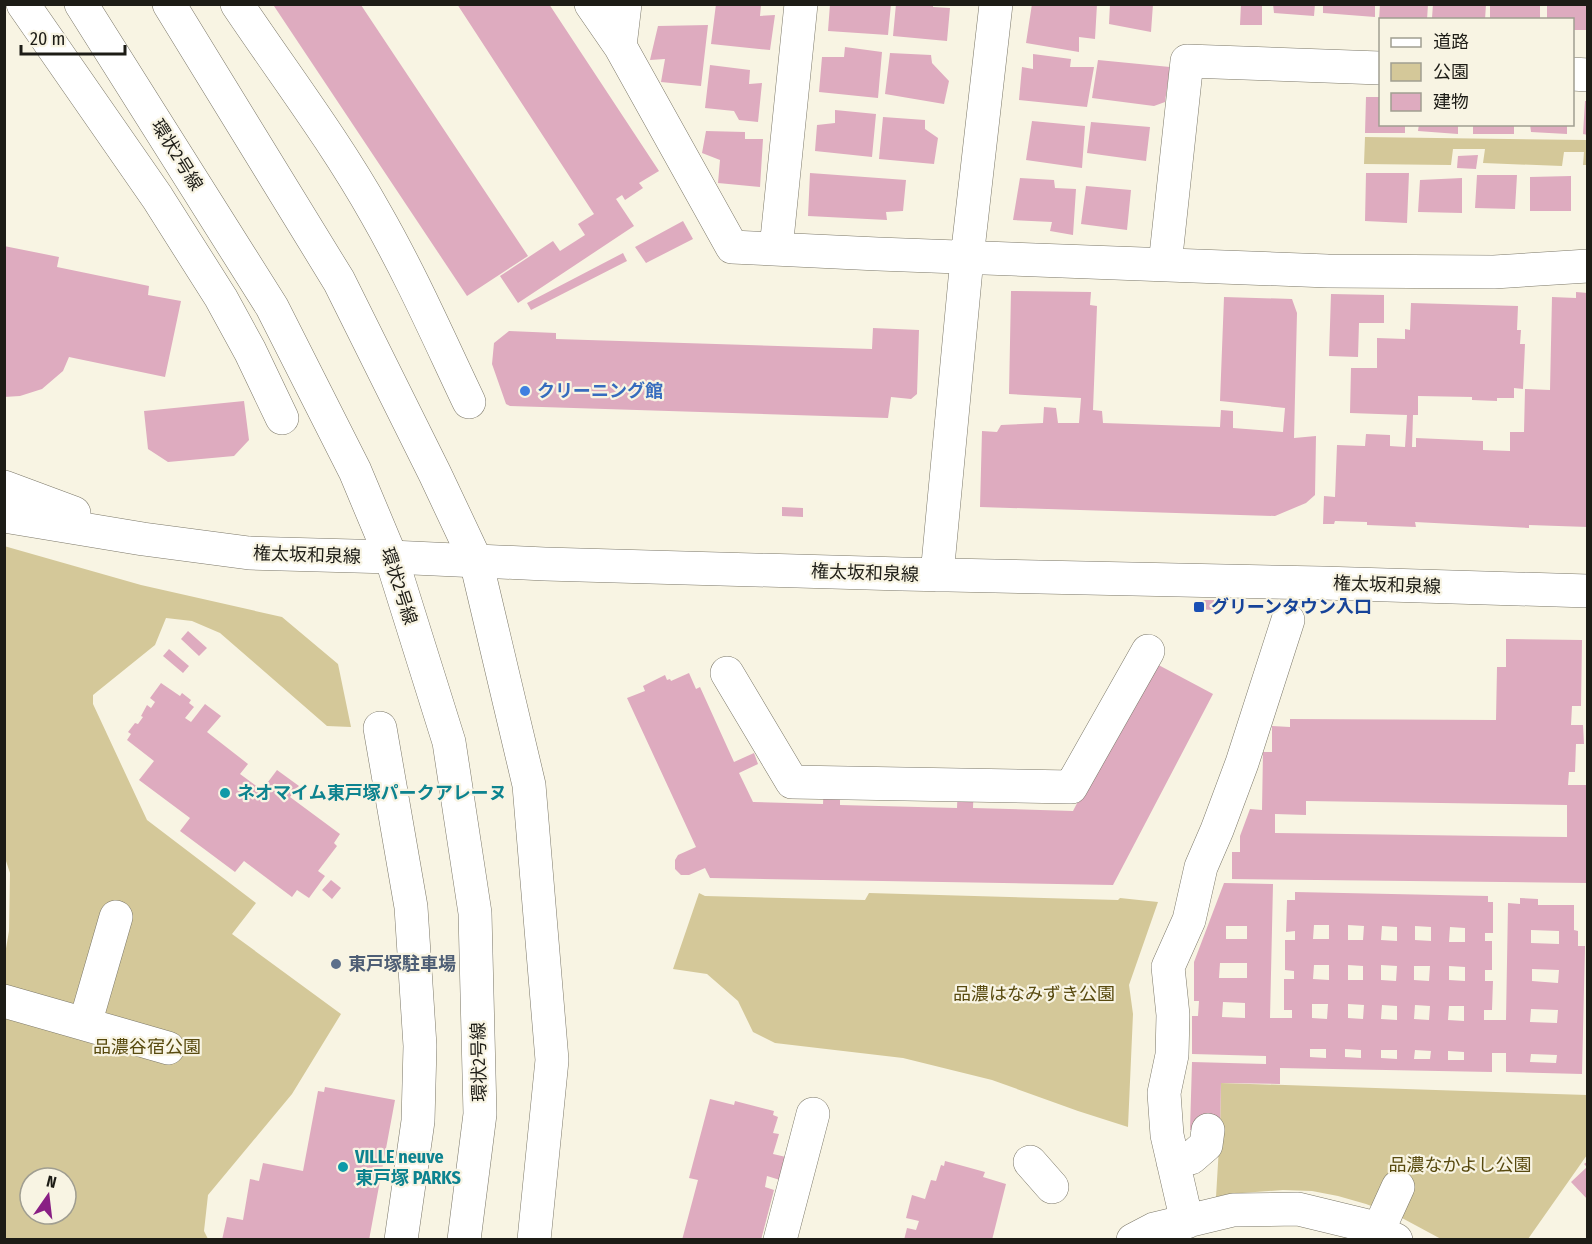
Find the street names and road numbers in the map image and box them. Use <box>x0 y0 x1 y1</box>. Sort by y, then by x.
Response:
street label: 環状2号線 <box>146 115 208 195</box>
street label: 権太坂和泉線 <box>253 542 361 568</box>
street label: 環状2号線 <box>376 545 422 627</box>
street label: 権太坂和泉線 <box>811 560 919 586</box>
street label: 権太坂和泉線 <box>1333 572 1441 598</box>
street label: 環状2号線 <box>467 1022 491 1102</box>

